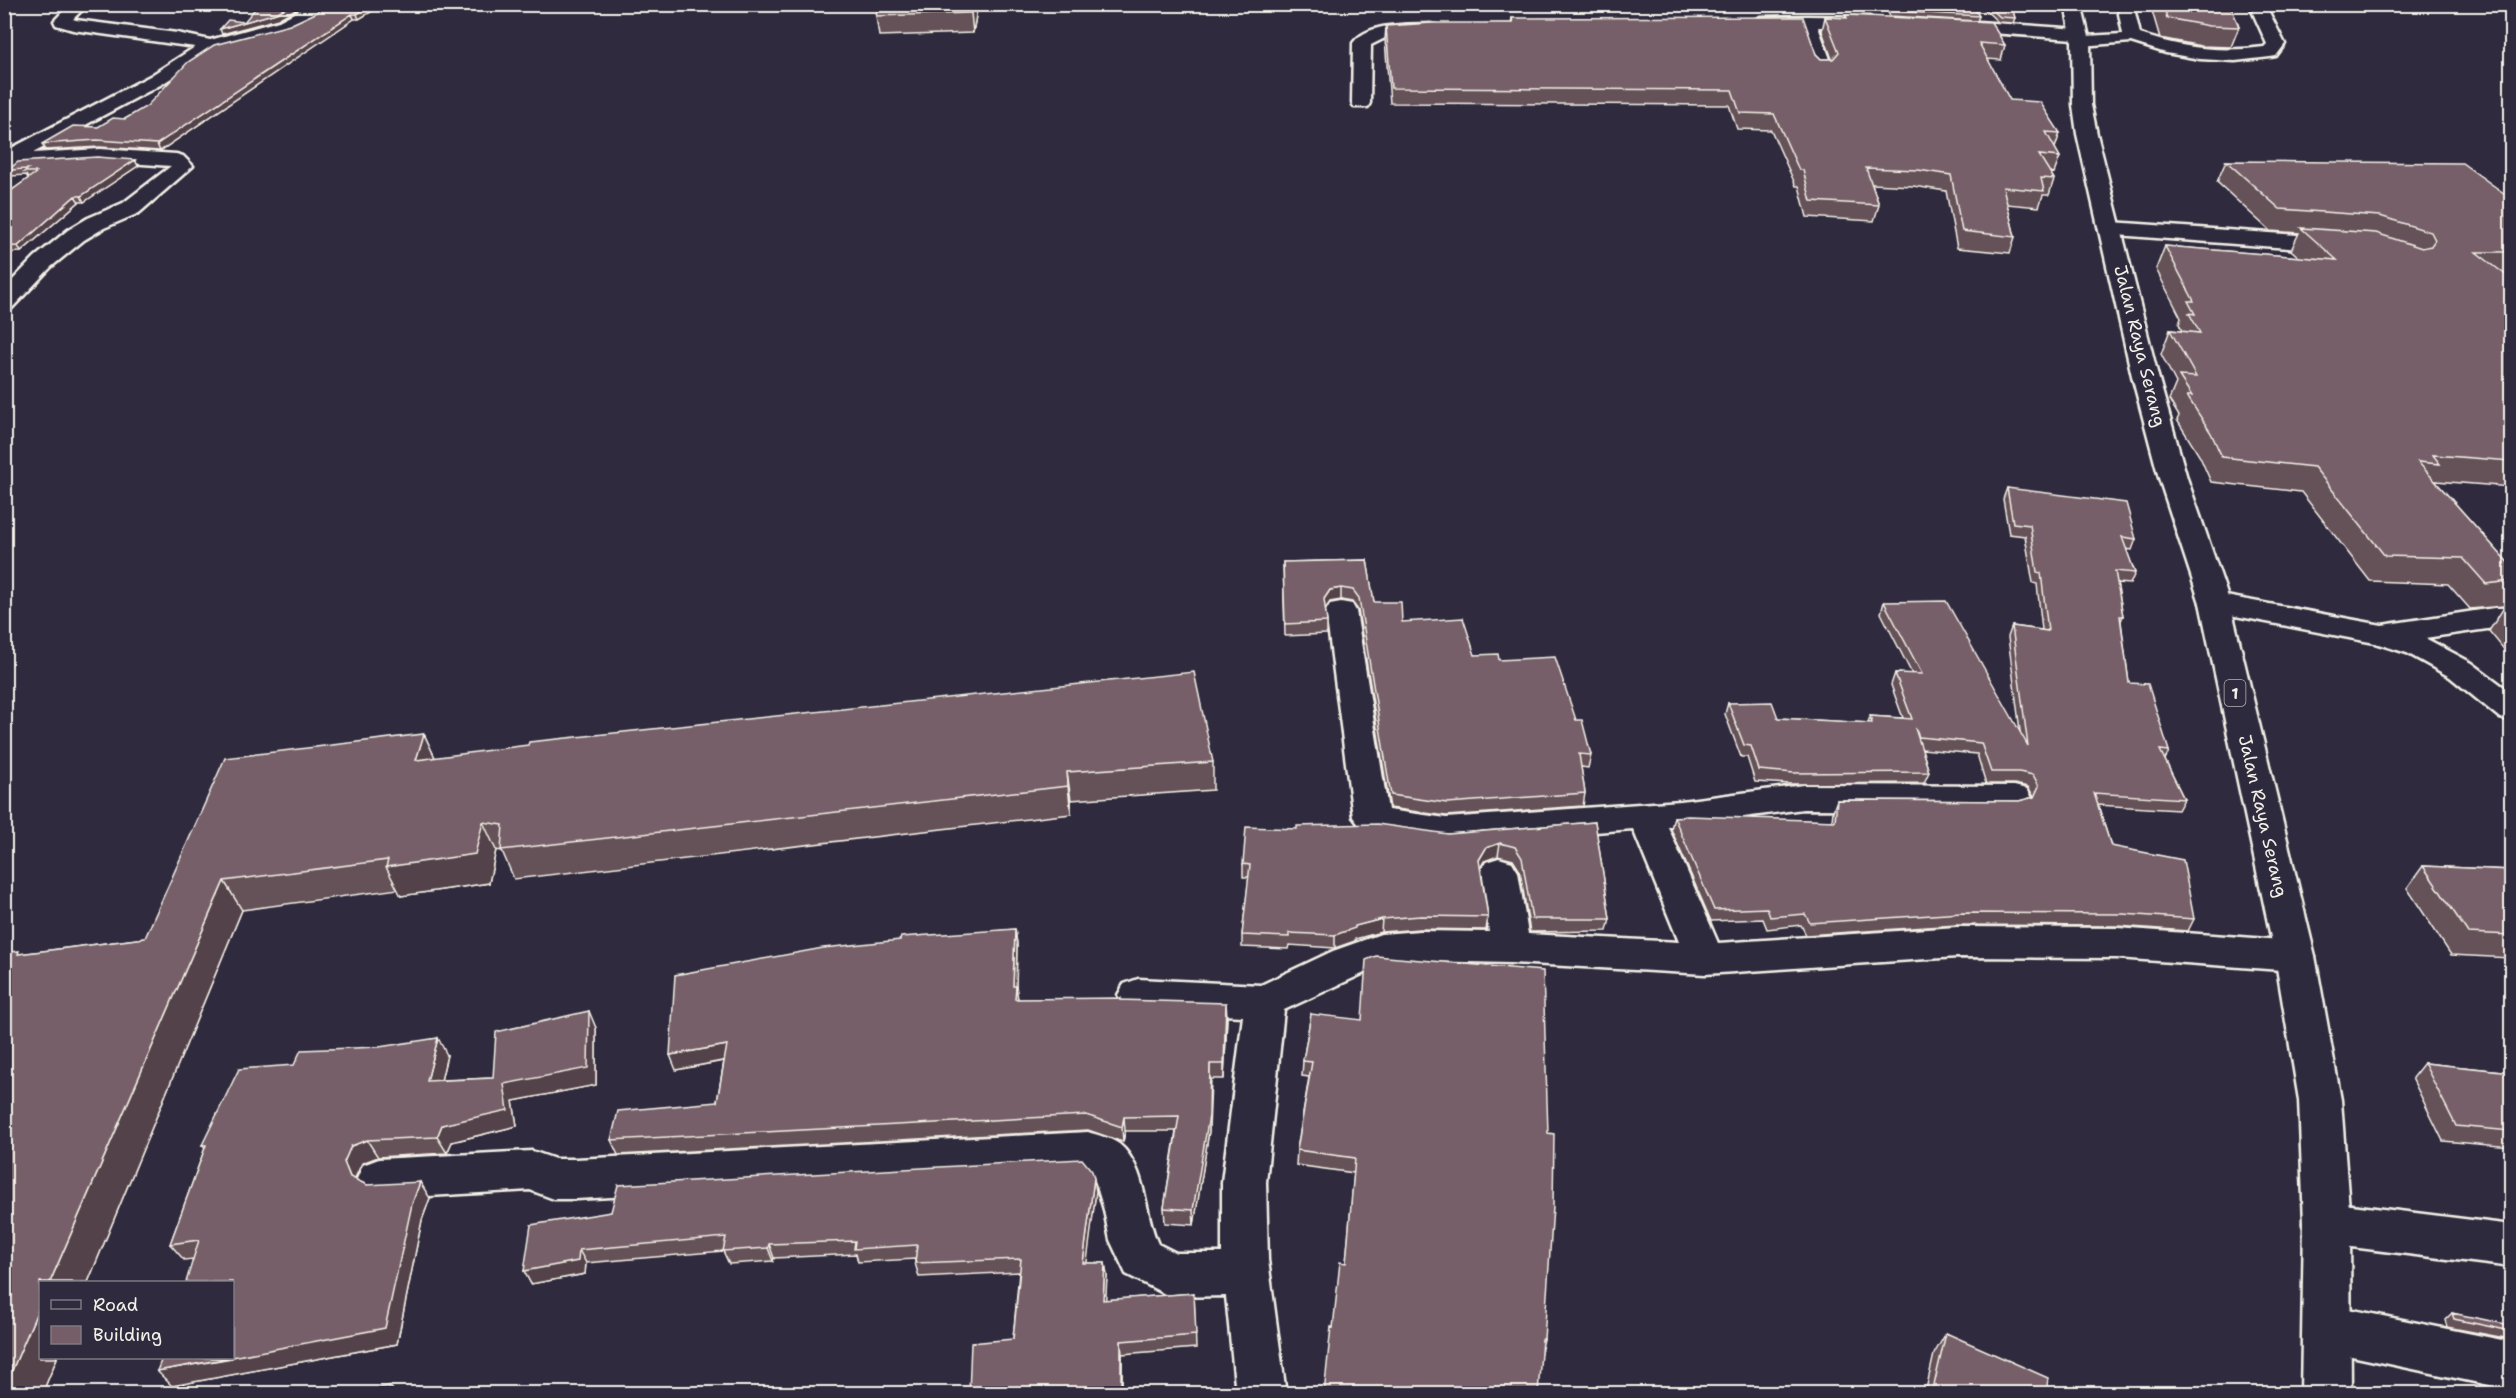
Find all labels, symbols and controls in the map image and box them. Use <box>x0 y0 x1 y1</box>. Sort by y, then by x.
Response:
street label: Jalan Raya Serang <box>2108 263 2172 429</box>
road number: 1 <box>2224 680 2246 706</box>
street label: Jalan Raya Serang <box>2233 732 2293 900</box>
legend <box>39 1281 234 1359</box>
text: Road <box>93 1293 138 1317</box>
text: Building <box>93 1323 162 1347</box>

